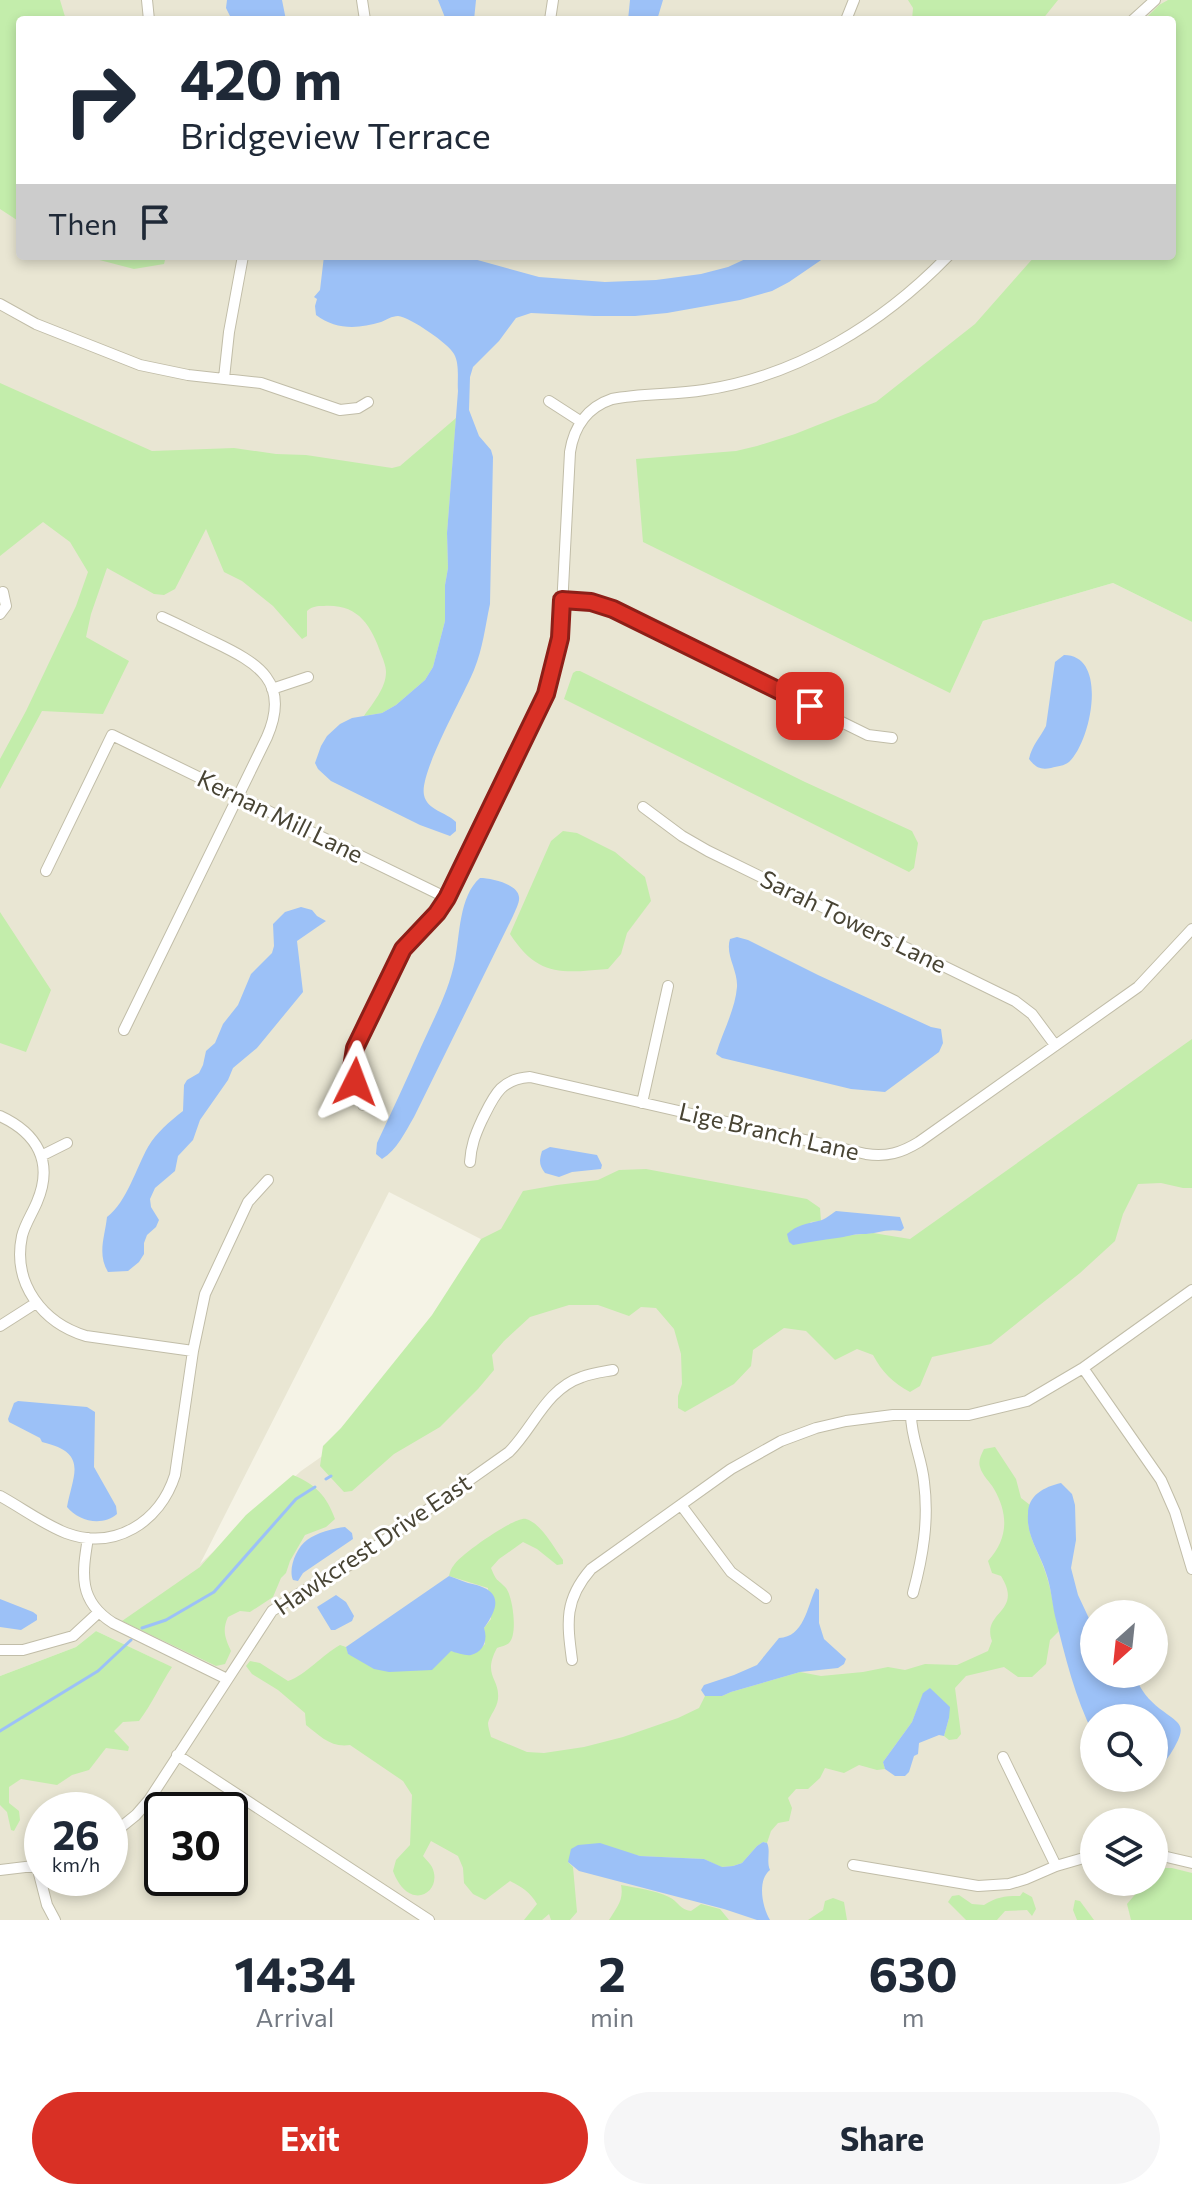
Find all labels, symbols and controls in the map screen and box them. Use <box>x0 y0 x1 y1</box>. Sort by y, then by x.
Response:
text: 420 m <box>180 43 342 112</box>
icon: right <box>48 48 152 152</box>
text: Bridgeview Terrace <box>180 112 491 156</box>
icon: arrive <box>133 200 177 244</box>
text: Then <box>48 204 117 241</box>
pin <box>776 672 844 740</box>
icon: arrive <box>788 684 832 728</box>
street label: Kernan Mill Lane <box>193 763 368 868</box>
street label: Sarah Towers Lane <box>756 863 951 978</box>
position arrow <box>313 1040 397 1124</box>
street label: Lige Branch Lane <box>676 1096 862 1165</box>
street label: Hawkcrest Drive East <box>268 1467 476 1620</box>
north arrow <box>1080 1600 1168 1688</box>
map controls <box>1080 1600 1168 1896</box>
button: search <box>1080 1704 1168 1792</box>
speed limit sign: 30 <box>144 1792 248 1896</box>
button: layers <box>1080 1808 1168 1896</box>
text: 26 <box>52 1809 100 1858</box>
text: km/h <box>52 1852 100 1876</box>
text: 14:34 <box>234 1943 356 2002</box>
text: 2 <box>598 1943 626 2002</box>
text: 630 <box>868 1943 958 2002</box>
text: Arrival <box>256 2001 334 2032</box>
text: min <box>590 2001 634 2032</box>
text: m <box>902 2001 924 2032</box>
button: Exit <box>32 2092 588 2184</box>
button: Share <box>604 2092 1160 2184</box>

